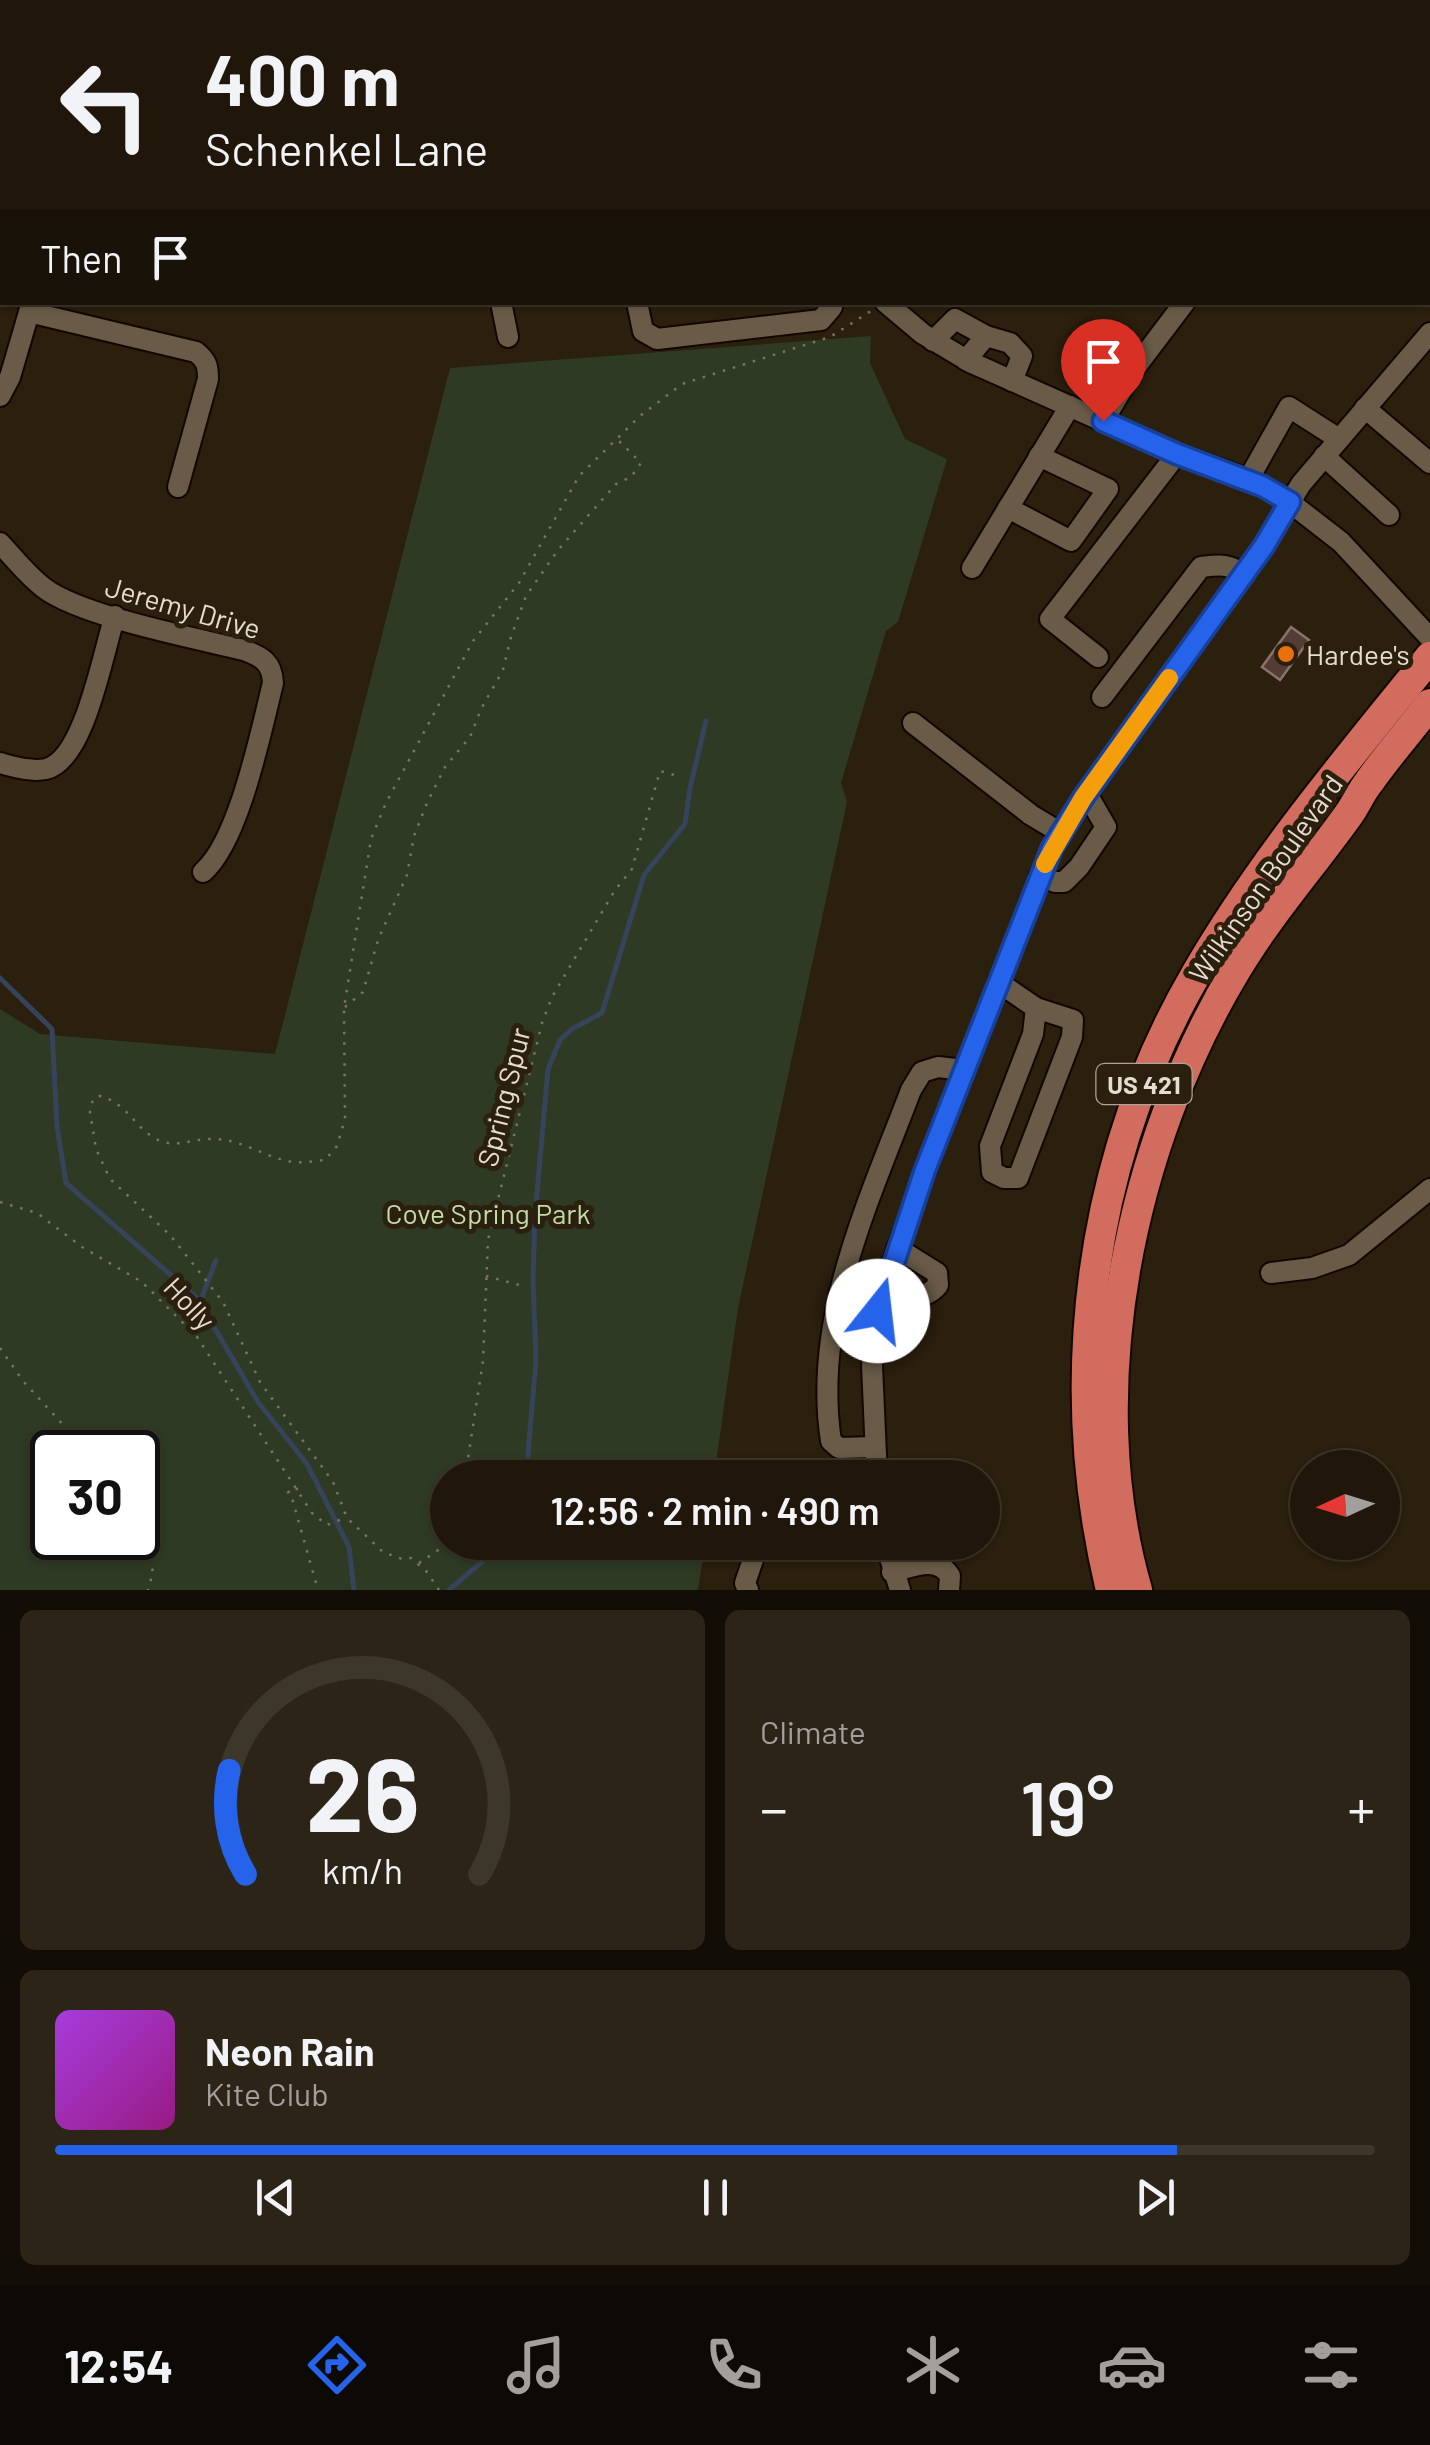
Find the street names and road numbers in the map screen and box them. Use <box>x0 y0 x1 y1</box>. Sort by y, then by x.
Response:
street label: Jeremy Drive <box>101 569 265 645</box>
street label: Wilkinson Boulevard <box>1181 768 1349 988</box>
street label: Spring Spur <box>469 1024 537 1170</box>
road number: US 421 <box>1096 1064 1192 1104</box>
street label: Holly <box>157 1270 223 1336</box>

